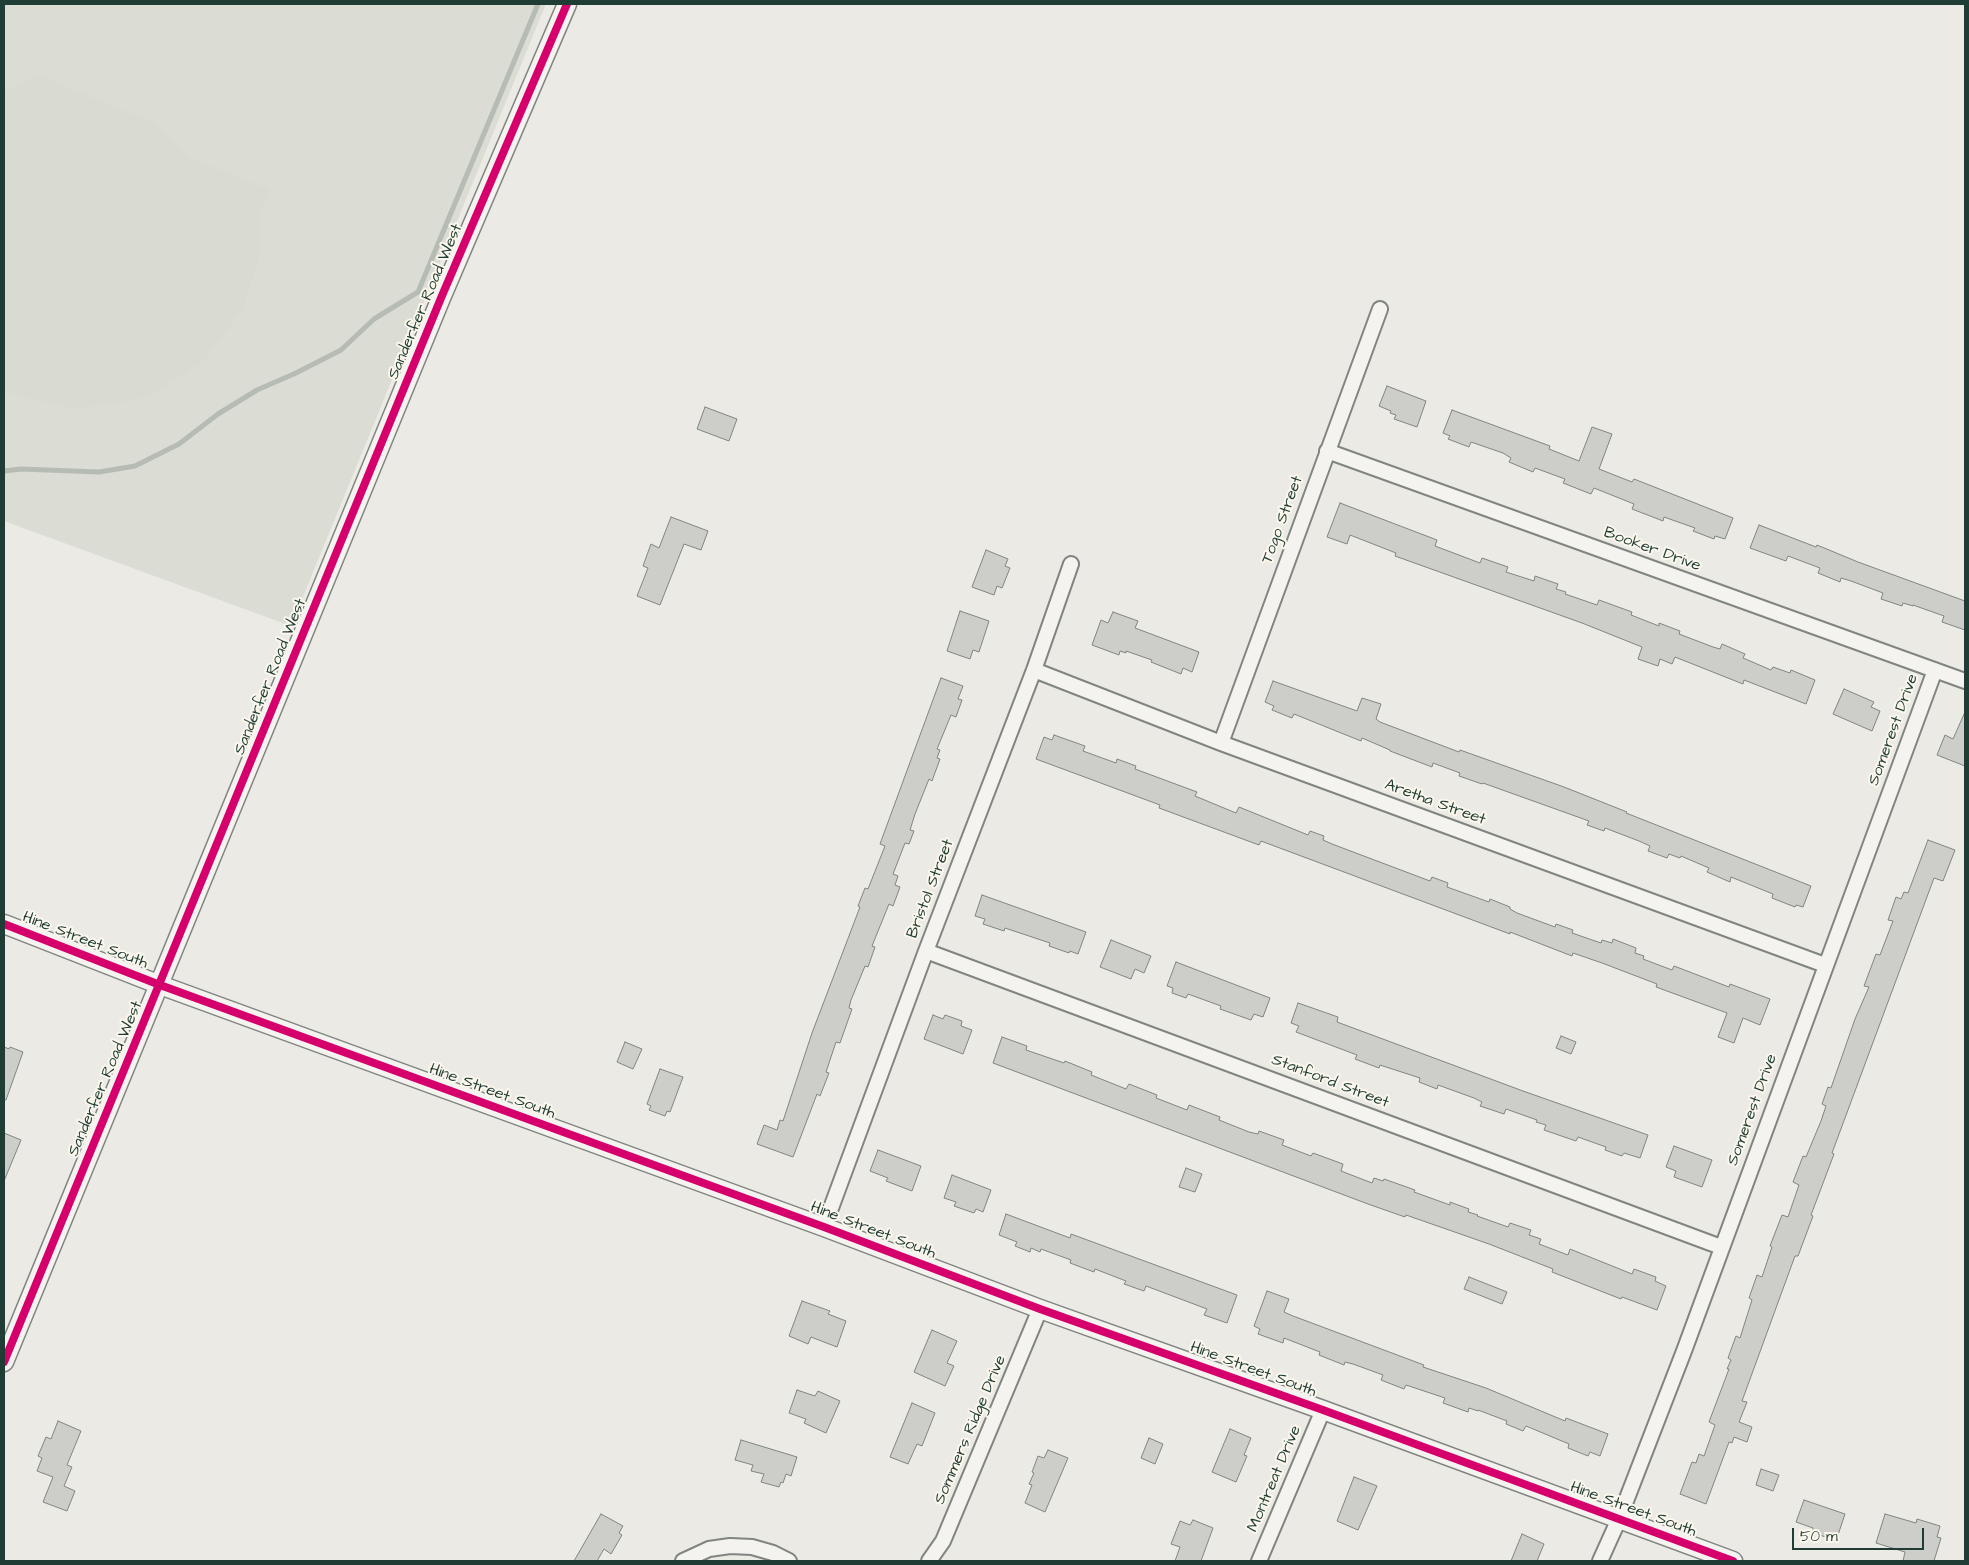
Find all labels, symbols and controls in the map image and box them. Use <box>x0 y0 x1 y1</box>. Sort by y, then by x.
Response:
street label: Sanderfer Road West <box>385 221 467 383</box>
street label: Togo Street <box>1258 473 1308 567</box>
street label: Booker Drive <box>1601 524 1703 576</box>
street label: Sanderfer Road West <box>231 596 311 758</box>
street label: Somerest Drive <box>1865 672 1923 788</box>
street label: Aretha Street <box>1382 776 1488 830</box>
street label: Bristol Street <box>903 837 959 941</box>
street label: Hine Street South <box>20 908 150 974</box>
street label: Sanderfer Road West <box>65 998 147 1160</box>
street label: Stanford Street <box>1269 1051 1391 1113</box>
street label: Somerest Drive <box>1724 1052 1782 1168</box>
street label: Hine Street South <box>426 1060 558 1124</box>
street label: Hine Street South <box>808 1198 938 1264</box>
street label: Hine Street South <box>1187 1338 1319 1402</box>
street label: Sommers Ridge Drive <box>931 1353 1011 1507</box>
street label: Montreat Drive <box>1244 1423 1306 1535</box>
street label: Hine Street South <box>1567 1478 1699 1542</box>
scale bar <box>1794 1518 1926 1550</box>
text: 50 m <box>1800 1526 1838 1547</box>

